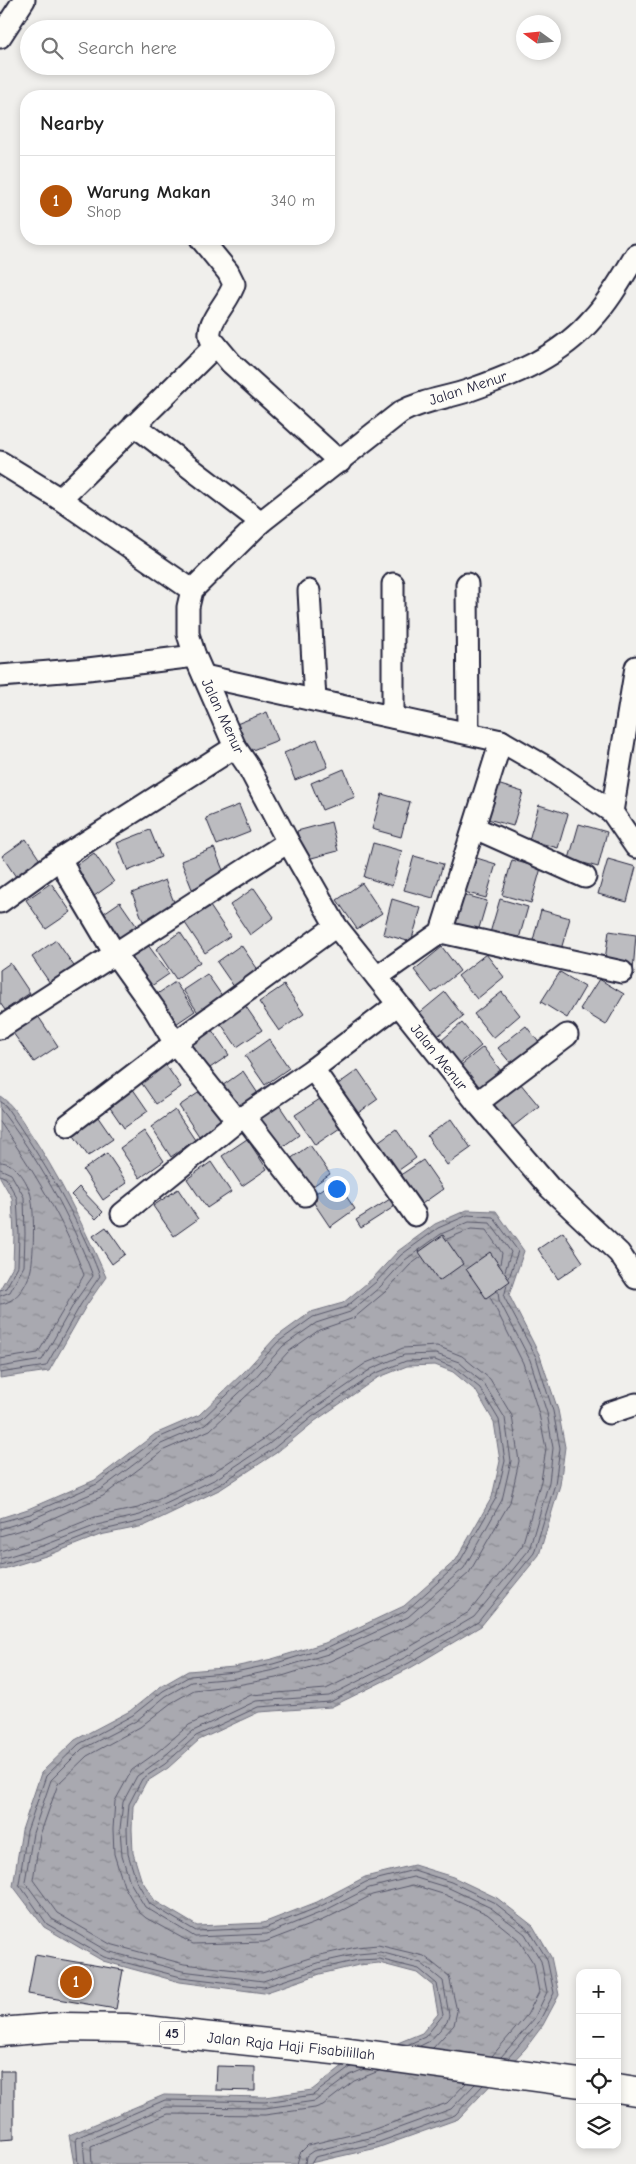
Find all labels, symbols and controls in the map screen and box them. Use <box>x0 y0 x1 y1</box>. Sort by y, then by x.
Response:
north arrow <box>516 15 561 60</box>
search box <box>20 20 335 75</box>
icon: search <box>38 34 66 62</box>
text: Search here <box>78 37 177 59</box>
text: Nearby <box>40 111 104 135</box>
text: Warung Makan <box>87 181 211 203</box>
text: 1 <box>53 192 59 210</box>
text: 340 m <box>271 192 315 210</box>
text: Shop <box>87 203 121 221</box>
street label: Jalan Menur <box>427 367 509 409</box>
street label: Jalan Menur <box>198 676 248 757</box>
street label: Jalan Menur <box>407 1020 471 1094</box>
your location <box>324 1176 350 1202</box>
pin: 1 <box>60 1963 92 2001</box>
map controls <box>576 1969 621 2149</box>
button: + <box>576 1969 621 2014</box>
button: − <box>576 2014 621 2059</box>
road number: 45 <box>160 2022 184 2045</box>
street label: Jalan Raja Haji Fisabilillah <box>206 2028 376 2064</box>
button: locate <box>576 2059 621 2104</box>
button: layers <box>576 2104 621 2149</box>

